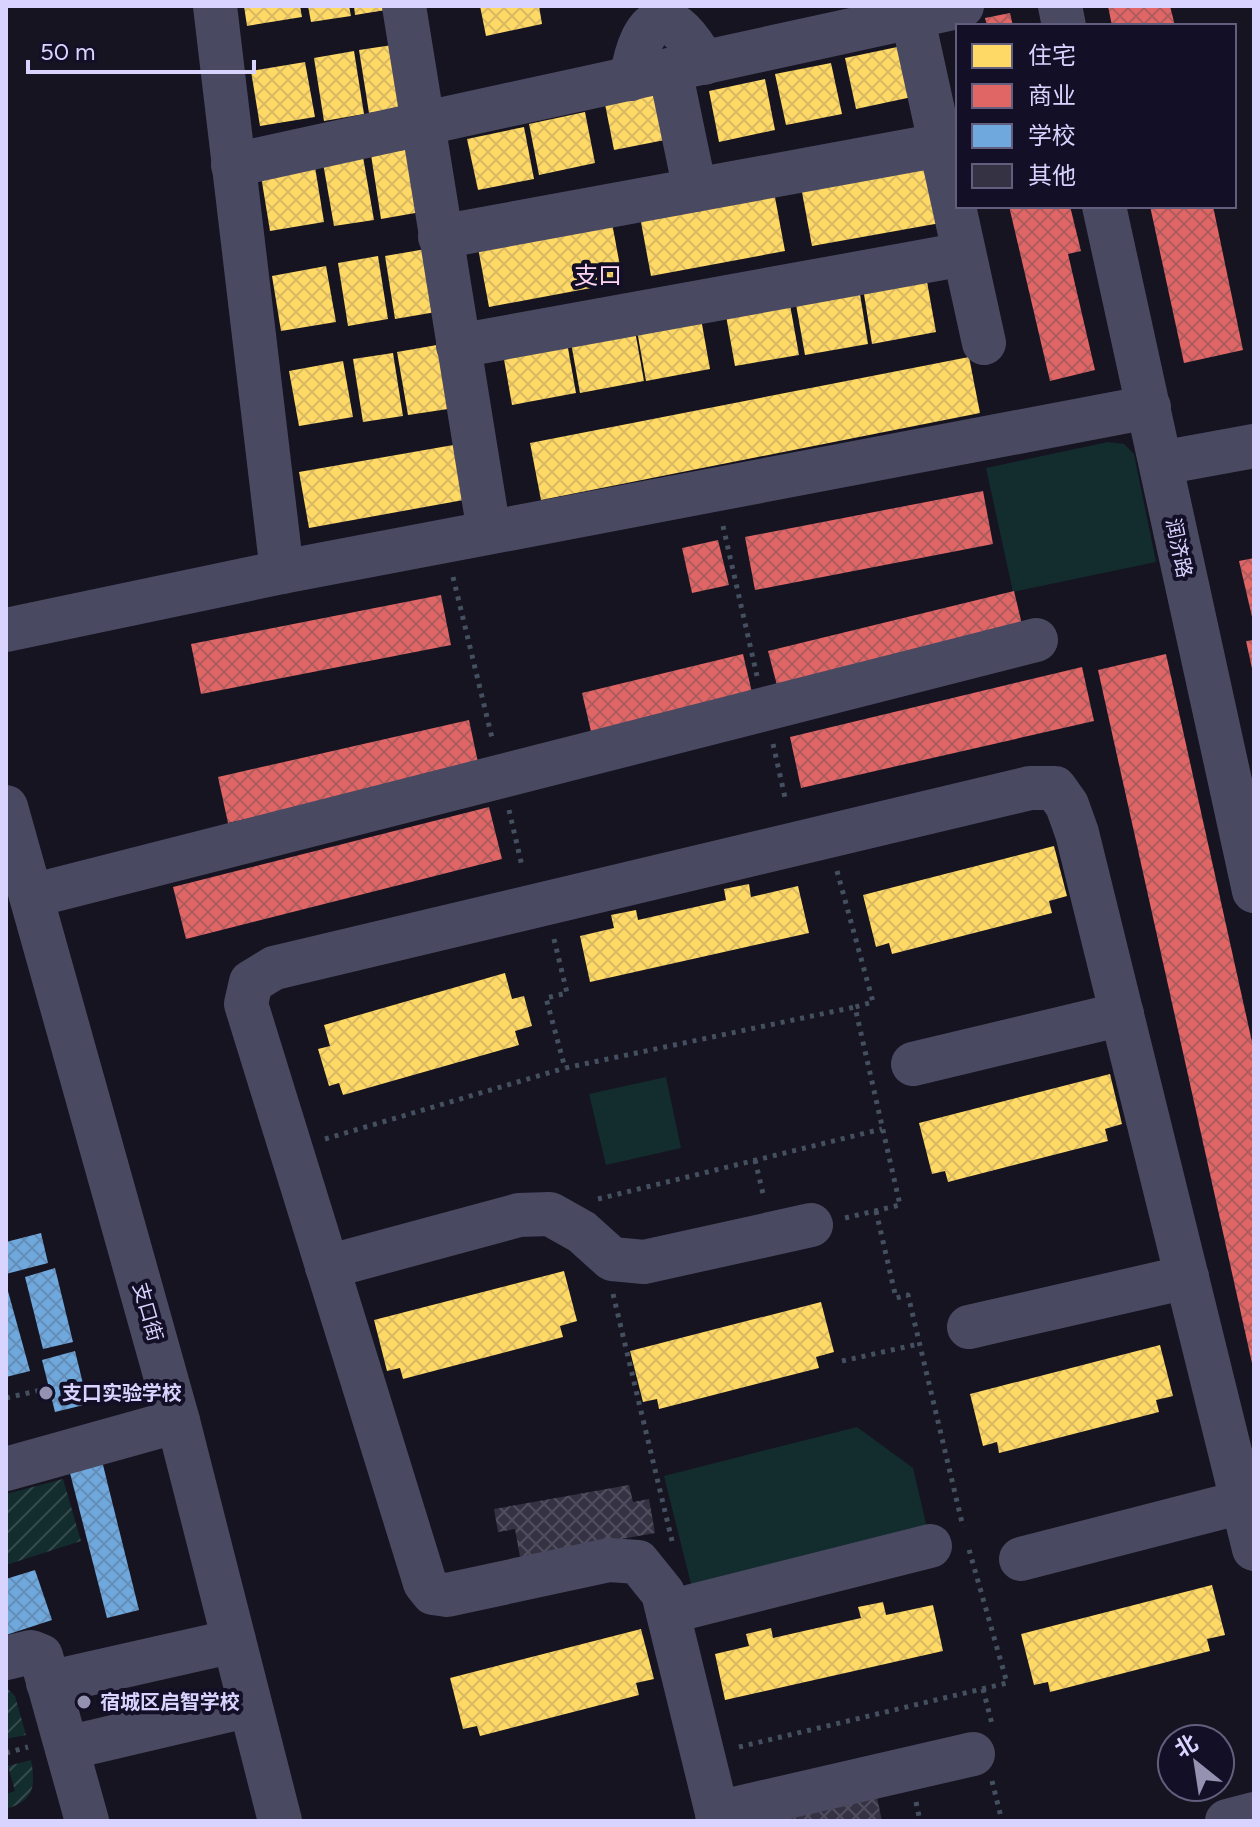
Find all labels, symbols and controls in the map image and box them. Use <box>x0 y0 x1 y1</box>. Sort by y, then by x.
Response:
scale bar <box>28 24 254 74</box>
legend <box>956 24 1236 208</box>
text: 50 m <box>40 37 96 66</box>
text: 住宅 <box>1028 41 1076 70</box>
text: 商业 <box>1028 81 1076 110</box>
text: 学校 <box>1028 121 1076 150</box>
text: 其他 <box>1028 161 1076 190</box>
district label: 支口 <box>574 261 622 290</box>
street label: 润济路 <box>1161 516 1197 580</box>
street label: 支口街 <box>128 1280 168 1344</box>
place label: 支口实验学校 <box>62 1381 182 1405</box>
marker: 支口实验学校 <box>37 1384 55 1402</box>
place label: 宿城区启智学校 <box>100 1690 240 1714</box>
marker: 宿城区启智学校 <box>75 1693 93 1711</box>
north arrow <box>1156 1723 1236 1803</box>
text: 北 <box>1170 1729 1203 1763</box>

